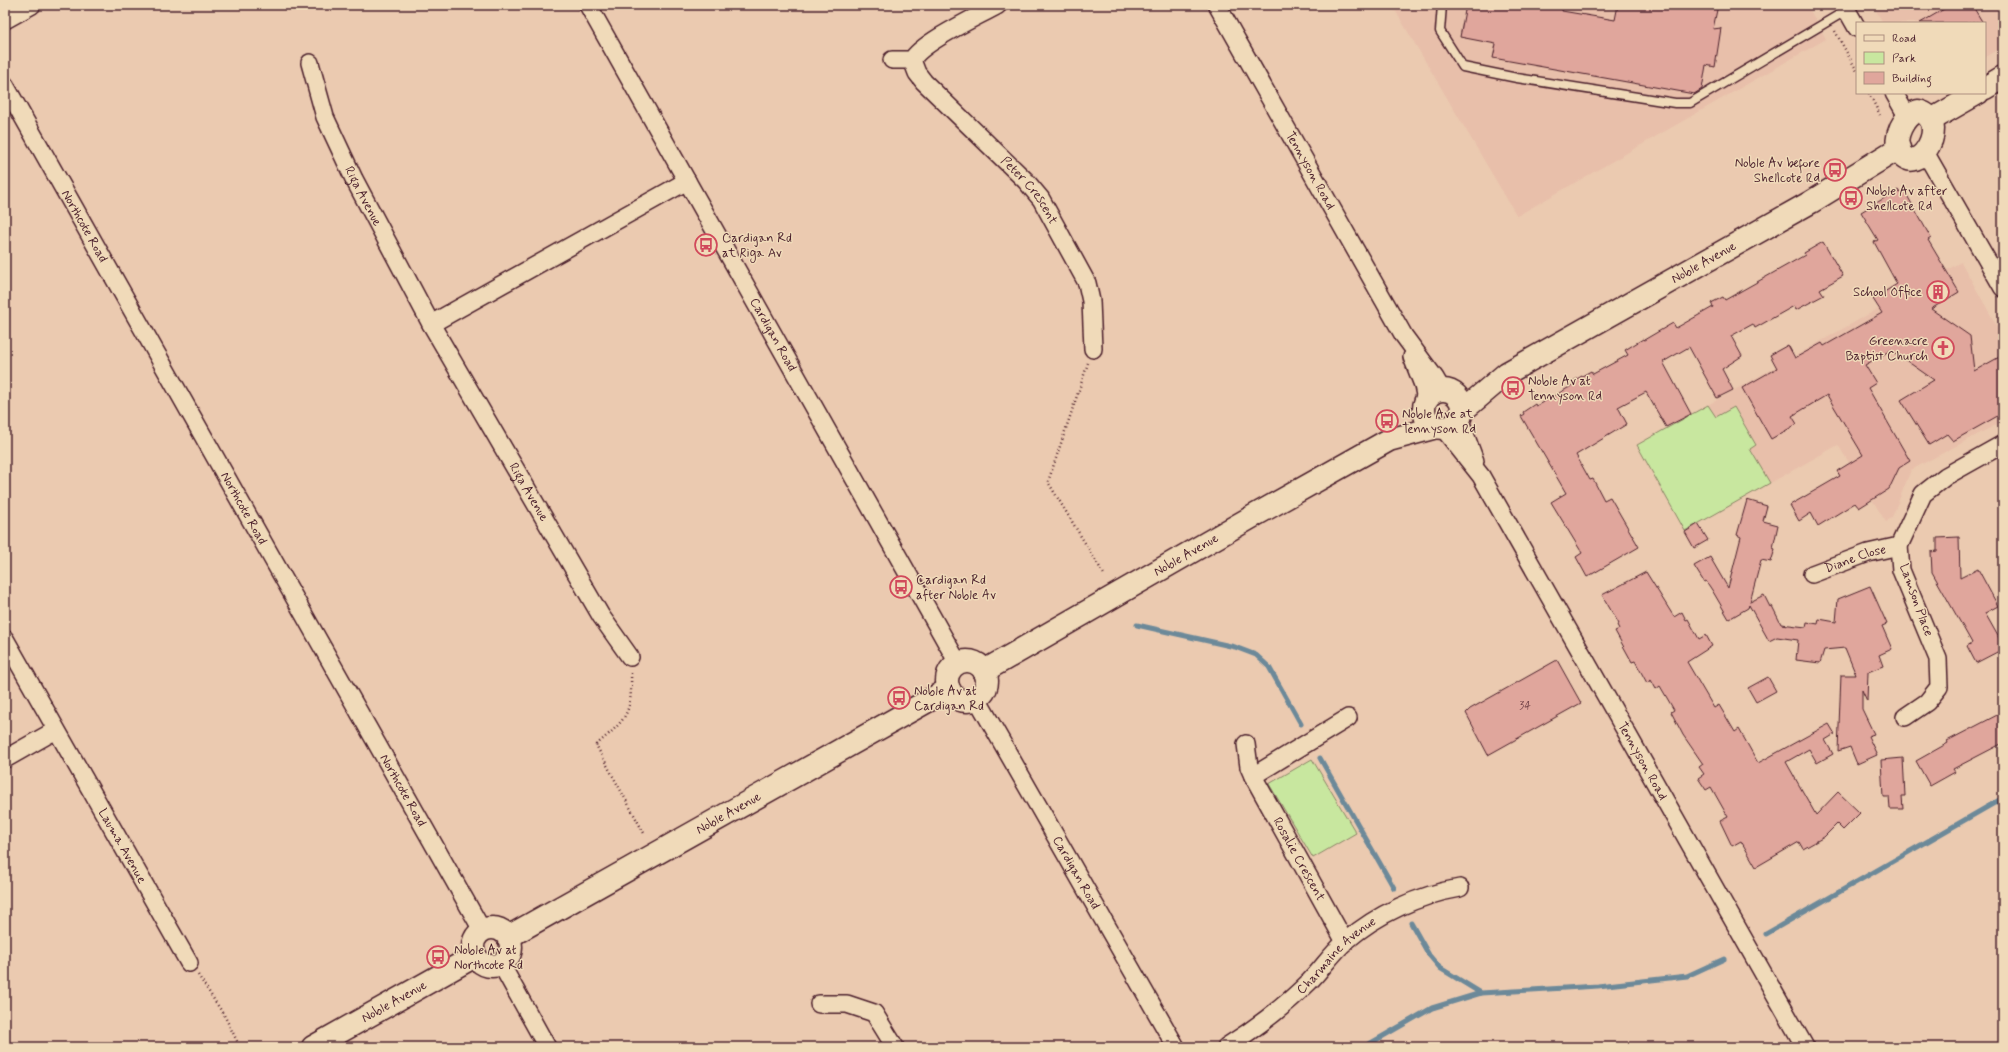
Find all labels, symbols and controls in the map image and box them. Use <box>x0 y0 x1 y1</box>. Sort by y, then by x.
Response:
legend <box>1856 22 1986 94</box>
text: Road <box>1892 31 1916 47</box>
text: Park <box>1892 51 1916 67</box>
text: Building <box>1892 71 1932 88</box>
street label: Tennyson Road <box>1282 128 1339 213</box>
street label: Peter Crescent <box>997 153 1062 227</box>
place label: Noble Av before Shellcote Rd <box>1735 155 1820 187</box>
bus stop icon: Noble Av before Shellcote Rd <box>1822 157 1848 183</box>
street label: Riga Avenue <box>341 164 386 229</box>
place label: Noble Av after Shellcote Rd <box>1866 183 1948 215</box>
bus stop icon: Noble Av after Shellcote Rd <box>1838 185 1864 211</box>
street label: Northcote Road <box>57 187 112 265</box>
place label: Cardigan Rd at Riga Av <box>722 230 792 263</box>
bus stop icon: Cardigan Rd at Riga Av <box>693 232 719 258</box>
street label: Noble Avenue <box>1668 237 1739 287</box>
building icon: School Office <box>1925 279 1951 305</box>
place label: School Office <box>1853 284 1922 301</box>
street label: Cardigan Road <box>746 295 801 374</box>
place label: Greenacre Baptist Church <box>1845 333 1928 365</box>
church icon: Greenacre Baptist Church <box>1930 335 1956 361</box>
place label: Noble Av at Tennyson Rd <box>1528 373 1602 405</box>
bus stop icon: Noble Av at Tennyson Rd <box>1500 375 1526 401</box>
place label: Noble Ave at Tennyson Rd <box>1402 406 1476 438</box>
bus stop icon: Noble Ave at Tennyson Rd <box>1374 408 1400 434</box>
street label: Riga Avenue <box>505 460 553 524</box>
street label: Northcote Road <box>217 469 271 548</box>
street label: Noble Avenue <box>1150 529 1222 580</box>
street label: Diane Close <box>1822 541 1888 577</box>
street label: Lamson Place <box>1895 561 1937 639</box>
place label: Cardigan Rd after Noble Av <box>916 572 996 604</box>
bus stop icon: Cardigan Rd after Noble Av <box>888 574 914 600</box>
place label: Noble Av at Cardigan Rd <box>914 683 984 715</box>
bus stop icon: Noble Av at Cardigan Rd <box>886 685 912 711</box>
house number: 34 <box>1519 699 1531 713</box>
street label: Tennyson Road <box>1614 719 1672 803</box>
street label: Northcote Road <box>376 751 430 830</box>
street label: Noble Avenue <box>693 788 764 838</box>
street label: Lauma Avenue <box>94 805 151 887</box>
street label: Rosalie Crescent <box>1269 814 1329 904</box>
street label: Cardigan Road <box>1049 833 1104 912</box>
street label: Charmaine Avenue <box>1293 913 1379 998</box>
place label: Noble Av at Northcote Rd <box>454 942 523 974</box>
bus stop icon: Noble Av at Northcote Rd <box>425 944 451 970</box>
street label: Noble Avenue <box>358 976 430 1027</box>

